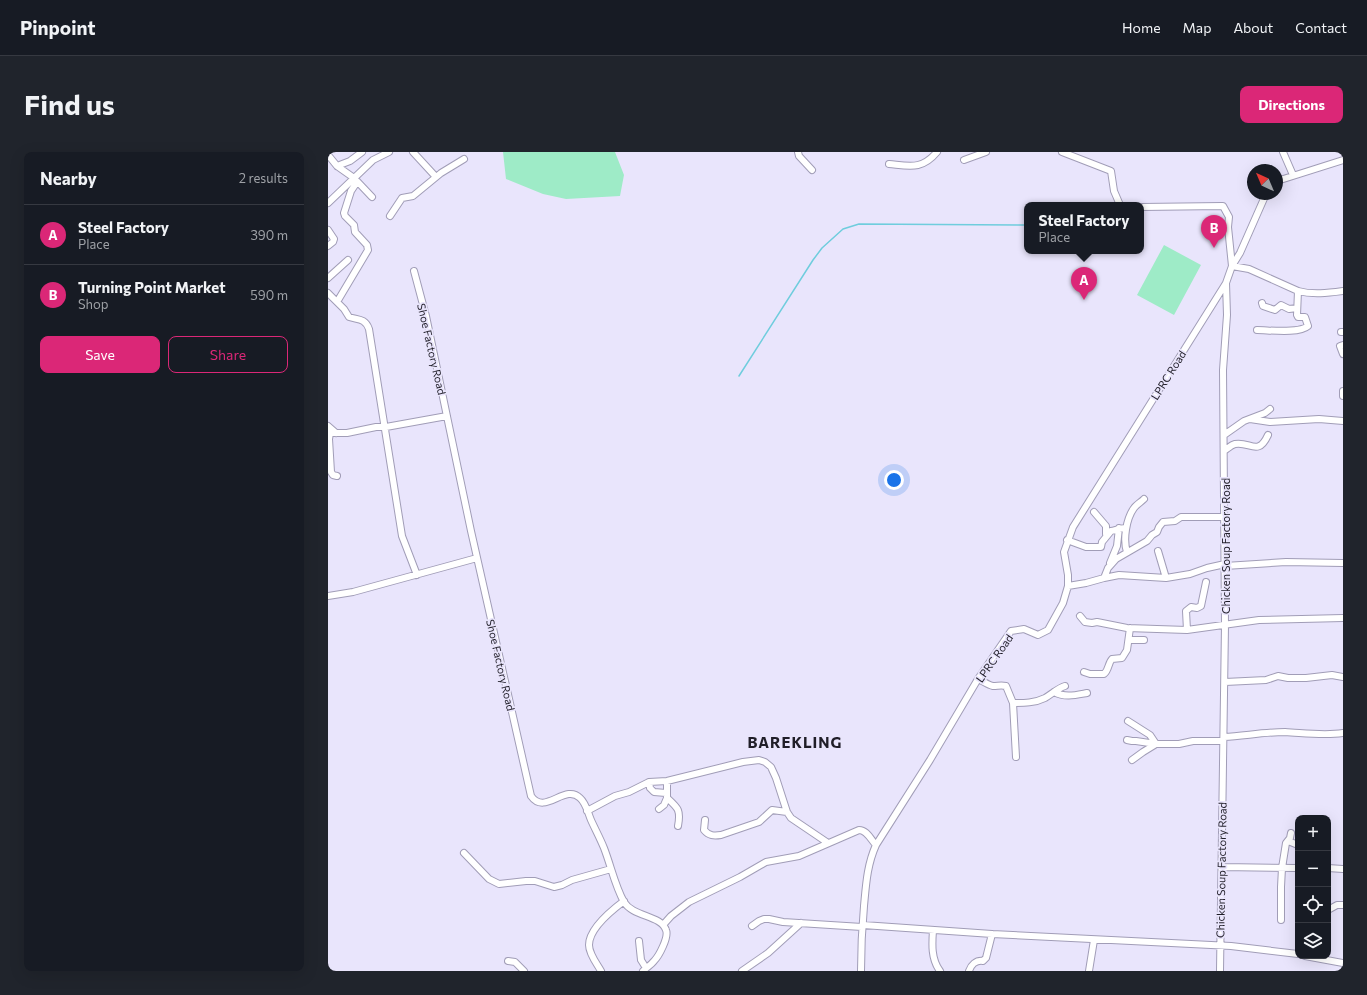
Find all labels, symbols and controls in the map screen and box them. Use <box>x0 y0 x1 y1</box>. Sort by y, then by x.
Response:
text: Pinpoint <box>20 16 96 39</box>
text: Home <box>1122 19 1161 36</box>
text: Map <box>1183 19 1211 36</box>
text: About <box>1233 19 1273 36</box>
text: Contact <box>1295 19 1347 36</box>
button: Directions <box>1240 86 1343 123</box>
text: Find us <box>24 87 115 121</box>
north arrow <box>1247 164 1283 200</box>
text: Nearby <box>40 168 97 189</box>
text: 2 results <box>239 170 288 186</box>
popup <box>1024 202 1144 254</box>
text: Steel Factory <box>1038 211 1130 229</box>
pin: B <box>1201 215 1227 248</box>
text: Steel Factory <box>78 218 169 236</box>
text: A <box>48 227 58 243</box>
text: 390 m <box>250 227 288 243</box>
text: Place <box>1038 229 1070 245</box>
text: Place <box>78 236 110 252</box>
pin: A <box>1071 267 1097 300</box>
text: Turning Point Market <box>78 278 225 296</box>
text: B <box>49 287 57 303</box>
text: 590 m <box>250 287 288 303</box>
text: Shop <box>78 296 109 312</box>
street label: Shoe Factory Road <box>415 302 449 396</box>
button: Save <box>40 336 160 373</box>
button: Share <box>168 336 288 373</box>
street label: LPRC Road <box>1148 348 1188 402</box>
your location <box>884 470 904 490</box>
street label: Chicken Soup Factory Road <box>1219 478 1232 614</box>
street label: Shoe Factory Road <box>484 618 518 712</box>
street label: LPRC Road <box>973 631 1015 685</box>
district label: BAREKLING <box>747 733 843 751</box>
street label: Chicken Soup Factory Road <box>1213 802 1229 938</box>
map controls <box>1295 815 1331 959</box>
button: + <box>1295 815 1331 851</box>
button: − <box>1295 851 1331 887</box>
button: locate <box>1295 887 1331 923</box>
button: layers <box>1295 923 1331 959</box>

